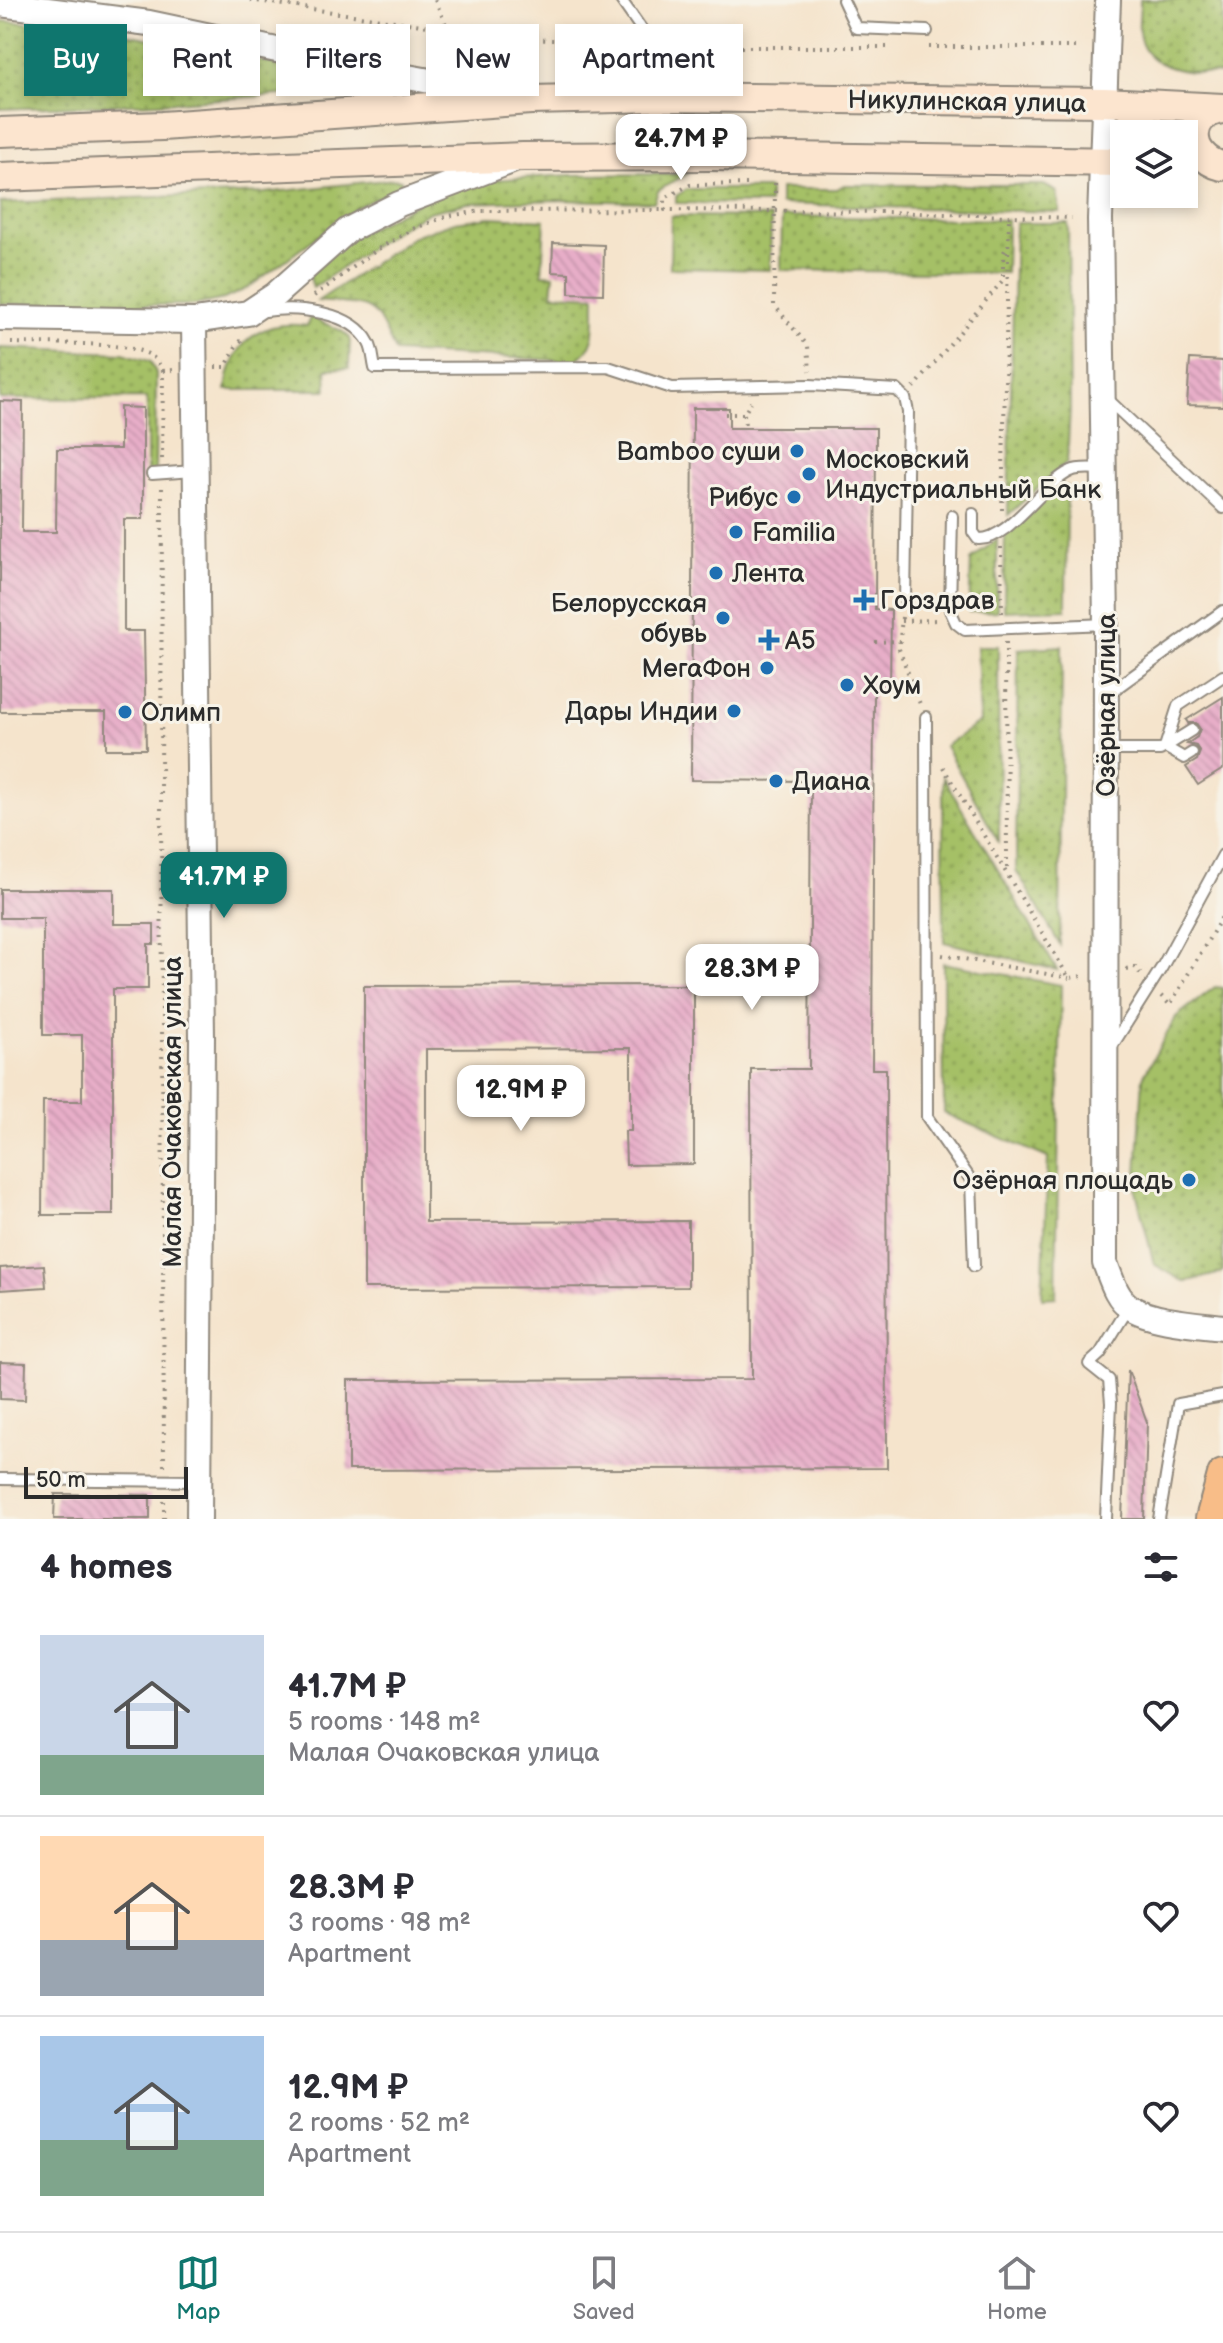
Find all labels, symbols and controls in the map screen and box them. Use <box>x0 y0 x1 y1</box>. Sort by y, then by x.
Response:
chip: Buy <box>24 24 127 96</box>
chip: Rent <box>143 24 260 96</box>
chip: Filters <box>276 24 410 96</box>
chip: New <box>426 24 539 96</box>
chip: Apartment <box>555 24 743 96</box>
street label: Никулинская улица <box>847 85 1086 120</box>
pin: 24.7M ₽ <box>607 114 755 182</box>
map controls <box>1110 120 1198 208</box>
button: layers <box>1110 120 1198 208</box>
text: 24.7M ₽ <box>634 124 728 155</box>
place label: Bamboo суши <box>616 437 781 468</box>
marker: Bamboo суши <box>788 442 806 460</box>
place label: Московский Индустриальный Банк <box>825 445 1101 506</box>
marker: Московский Индустриальный Банк <box>800 465 818 483</box>
place label: Рибус <box>708 483 778 514</box>
marker: Рибус <box>785 488 803 506</box>
place label: Familia <box>752 518 836 549</box>
marker: Familia <box>727 523 745 541</box>
place label: Лента <box>731 559 805 590</box>
marker: Лента <box>707 564 725 582</box>
place label: Горздрав <box>880 586 995 617</box>
place label: Белорусская обувь <box>551 589 707 650</box>
marker: Горздрав <box>855 591 873 609</box>
marker: Белорусская обувь <box>714 609 732 627</box>
street label: Озёрная улица <box>1092 613 1123 797</box>
place label: А5 <box>784 626 816 657</box>
marker: А5 <box>760 631 778 649</box>
place label: МегаФон <box>641 654 751 685</box>
marker: МегаФон <box>758 659 776 677</box>
place label: Хоум <box>863 671 921 702</box>
marker: Хоум <box>838 676 856 694</box>
place label: Дары Индии <box>565 697 718 728</box>
place label: Олимп <box>141 698 221 729</box>
marker: Дары Индии <box>725 702 743 720</box>
marker: Олимп <box>116 703 134 721</box>
place label: Диана <box>792 767 870 798</box>
marker: Диана <box>767 772 785 790</box>
pin: 41.7M ₽ <box>150 852 298 920</box>
text: 41.7M ₽ <box>179 862 269 893</box>
pin: 28.3M ₽ <box>678 944 826 1012</box>
text: 28.3M ₽ <box>704 954 800 985</box>
street label: Малая Очаковская улица <box>158 956 189 1268</box>
pin: 12.9M ₽ <box>447 1065 595 1133</box>
text: 12.9M ₽ <box>475 1075 567 1106</box>
place label: Озёрная площадь <box>953 1166 1173 1197</box>
marker: Озёрная площадь <box>1180 1171 1198 1189</box>
scale bar <box>24 1463 188 1499</box>
text: 50 m <box>36 1467 86 1494</box>
icon: filters <box>1139 1545 1183 1589</box>
text: 4 homes <box>40 1547 172 1588</box>
text: 41.7M ₽ <box>288 1666 406 1707</box>
icon: home <box>104 1667 200 1763</box>
icon: heart <box>1139 1693 1183 1737</box>
text: 5 rooms · 148 m² <box>288 1707 480 1738</box>
text: Малая Очаковская улица <box>288 1738 600 1769</box>
text: 28.3M ₽ <box>288 1867 414 1908</box>
icon: home <box>104 1868 200 1964</box>
icon: heart <box>1139 1894 1183 1938</box>
text: 3 rooms · 98 m² <box>288 1908 471 1939</box>
text: Apartment <box>288 1939 411 1970</box>
text: 12.9M ₽ <box>288 2067 408 2108</box>
icon: home <box>104 2068 200 2164</box>
icon: heart <box>1139 2094 1183 2138</box>
text: 2 rooms · 52 m² <box>288 2108 470 2139</box>
text: Apartment <box>288 2139 411 2170</box>
tab: Map <box>176 2251 220 2326</box>
tab: Saved <box>573 2251 635 2326</box>
tab: Home <box>987 2251 1047 2326</box>

